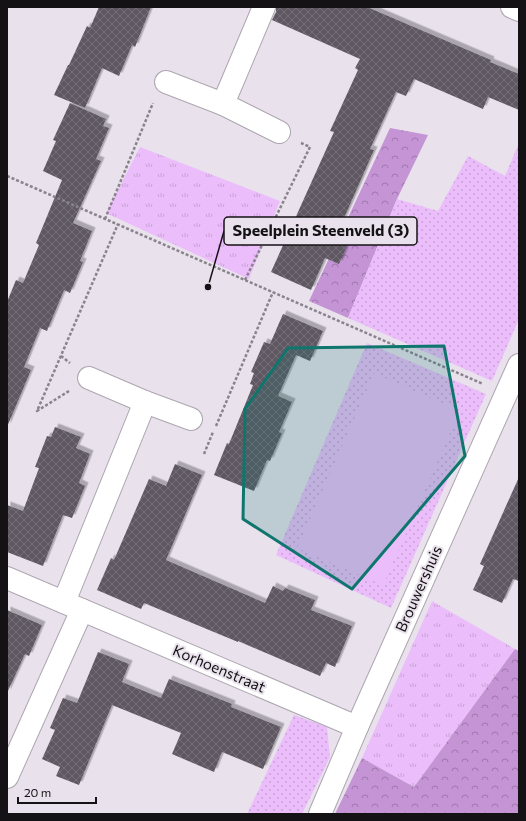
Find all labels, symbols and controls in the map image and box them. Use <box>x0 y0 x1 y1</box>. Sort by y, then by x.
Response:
callout: Speelplein Steenveld (3) <box>224 217 417 245</box>
text: Speelplein Steenveld (3) <box>233 220 409 239</box>
street label: Brouwershuis <box>391 542 445 635</box>
street label: Korhoenstraat <box>170 640 269 696</box>
scale bar <box>18 779 96 805</box>
text: 20 m <box>24 785 51 799</box>

